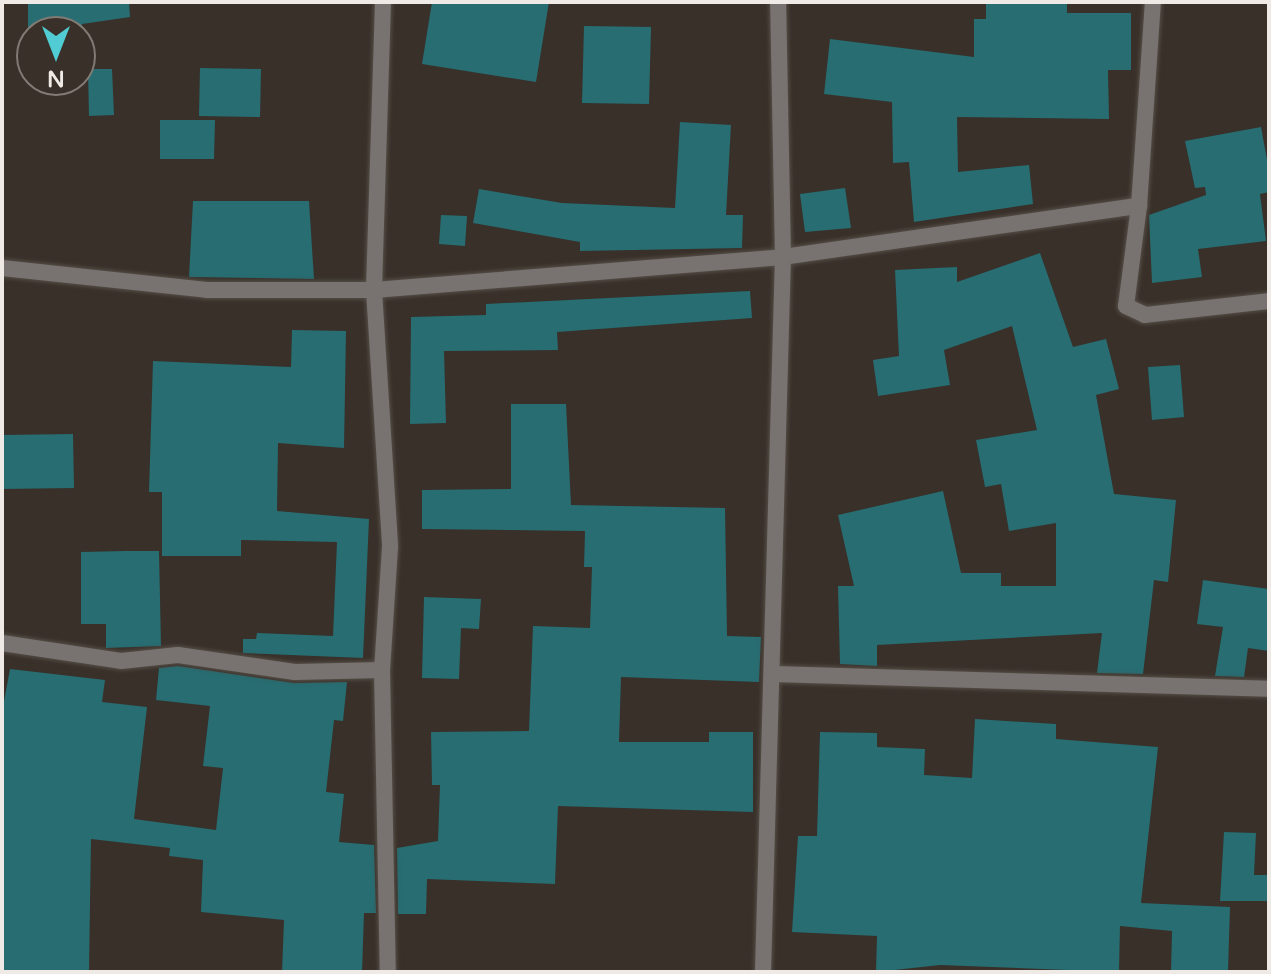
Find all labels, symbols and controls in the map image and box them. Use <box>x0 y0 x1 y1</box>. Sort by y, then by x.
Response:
north arrow <box>16 16 96 96</box>
text: N <box>47 65 65 91</box>

